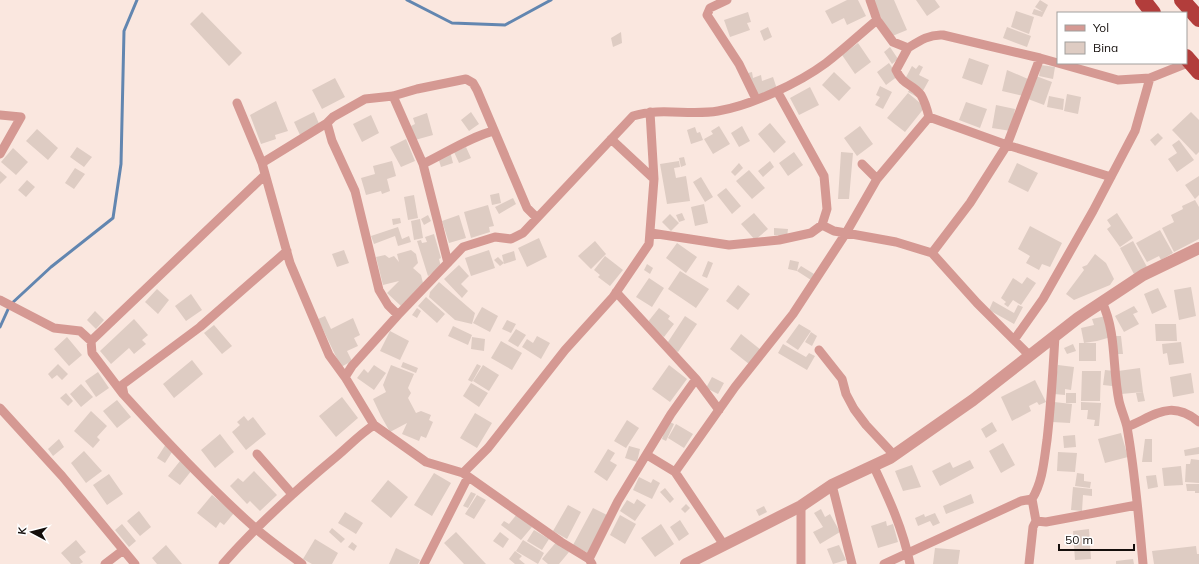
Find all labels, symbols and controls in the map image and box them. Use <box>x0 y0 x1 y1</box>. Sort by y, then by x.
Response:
legend <box>1057 12 1187 64</box>
text: Yol <box>1092 20 1109 35</box>
text: Bina <box>1093 40 1118 55</box>
north arrow <box>12 512 52 552</box>
text: K <box>15 526 30 535</box>
scale bar <box>1059 526 1134 552</box>
text: 50 m <box>1065 532 1093 547</box>

